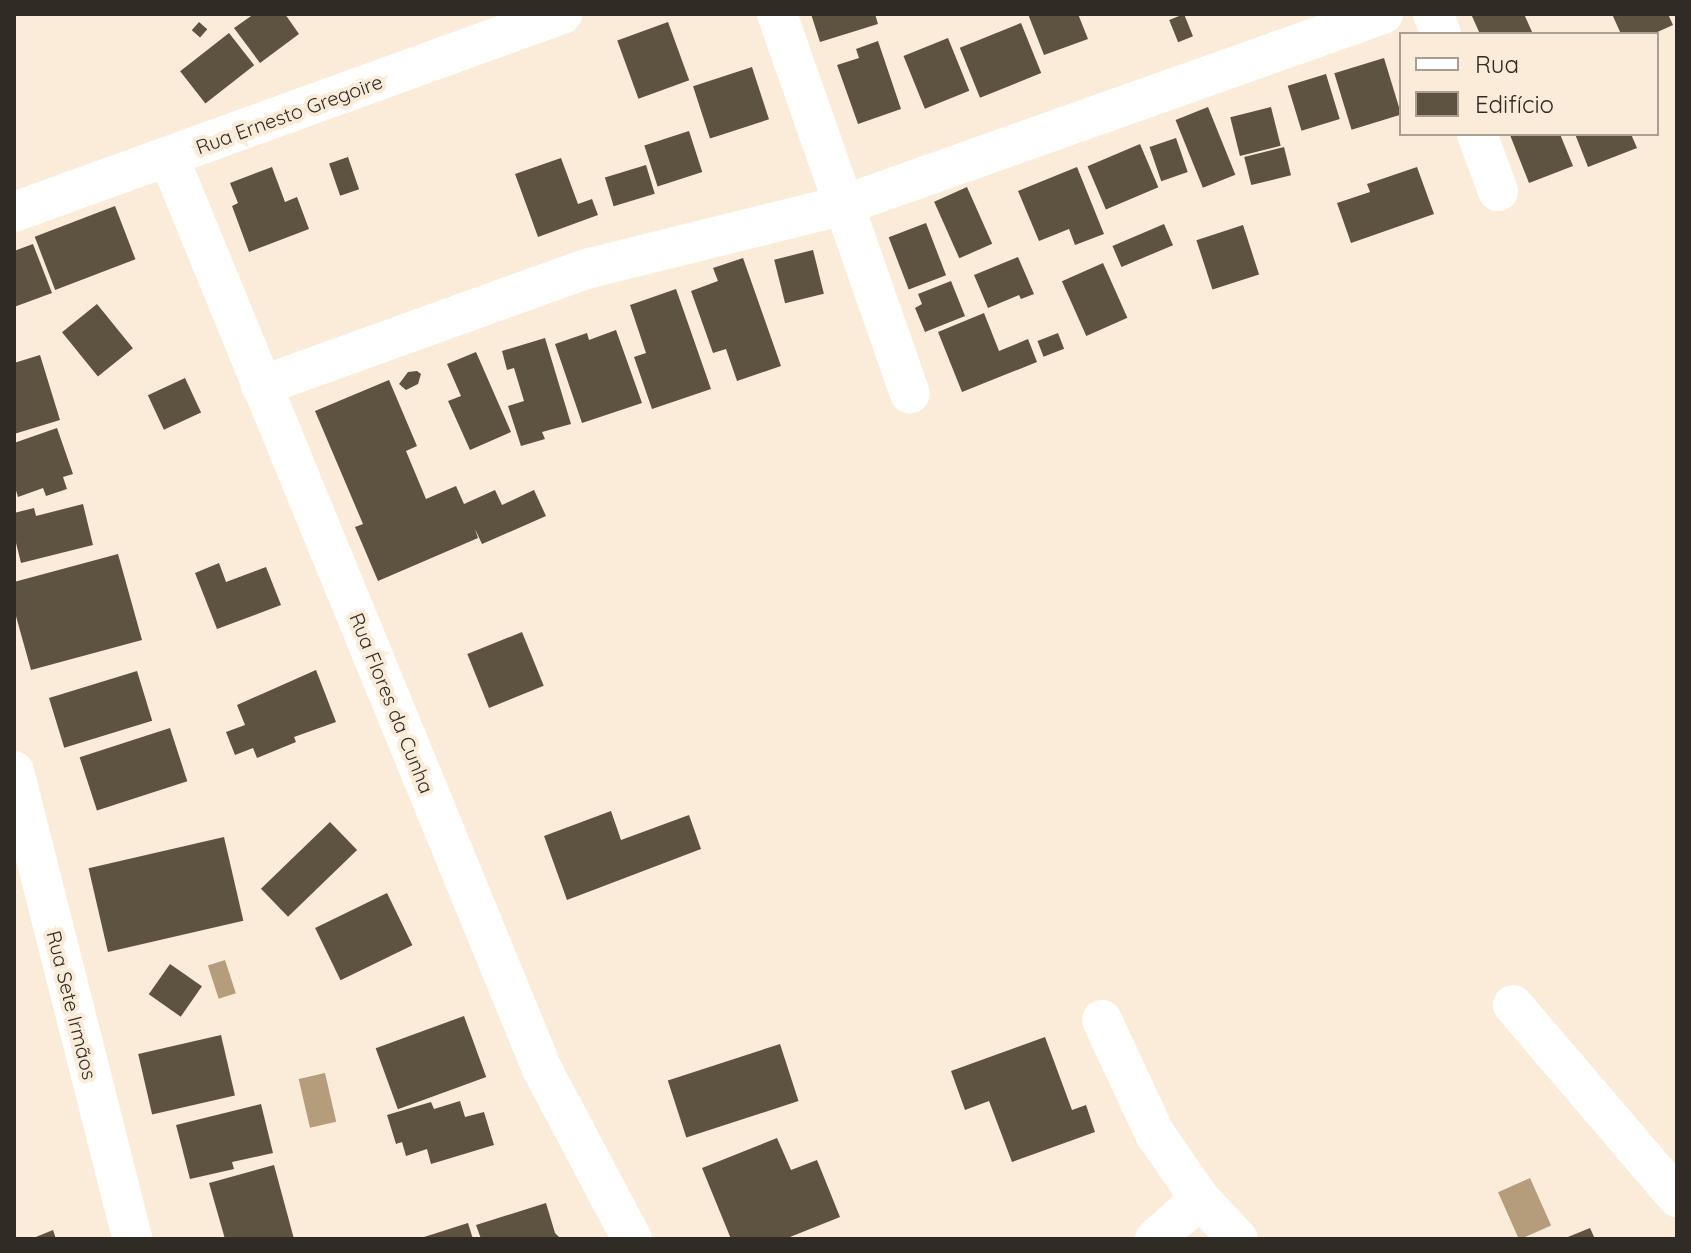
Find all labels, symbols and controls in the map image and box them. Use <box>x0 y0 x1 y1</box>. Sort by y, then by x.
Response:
legend <box>1399 32 1659 136</box>
text: Rua <box>1475 49 1519 79</box>
street label: Rua Ernesto Gregoire <box>192 69 386 159</box>
text: Edifício <box>1475 89 1554 119</box>
street label: Rua Flores da Cunha <box>345 609 439 797</box>
street label: Rua Sete Irmãos <box>42 928 102 1082</box>

